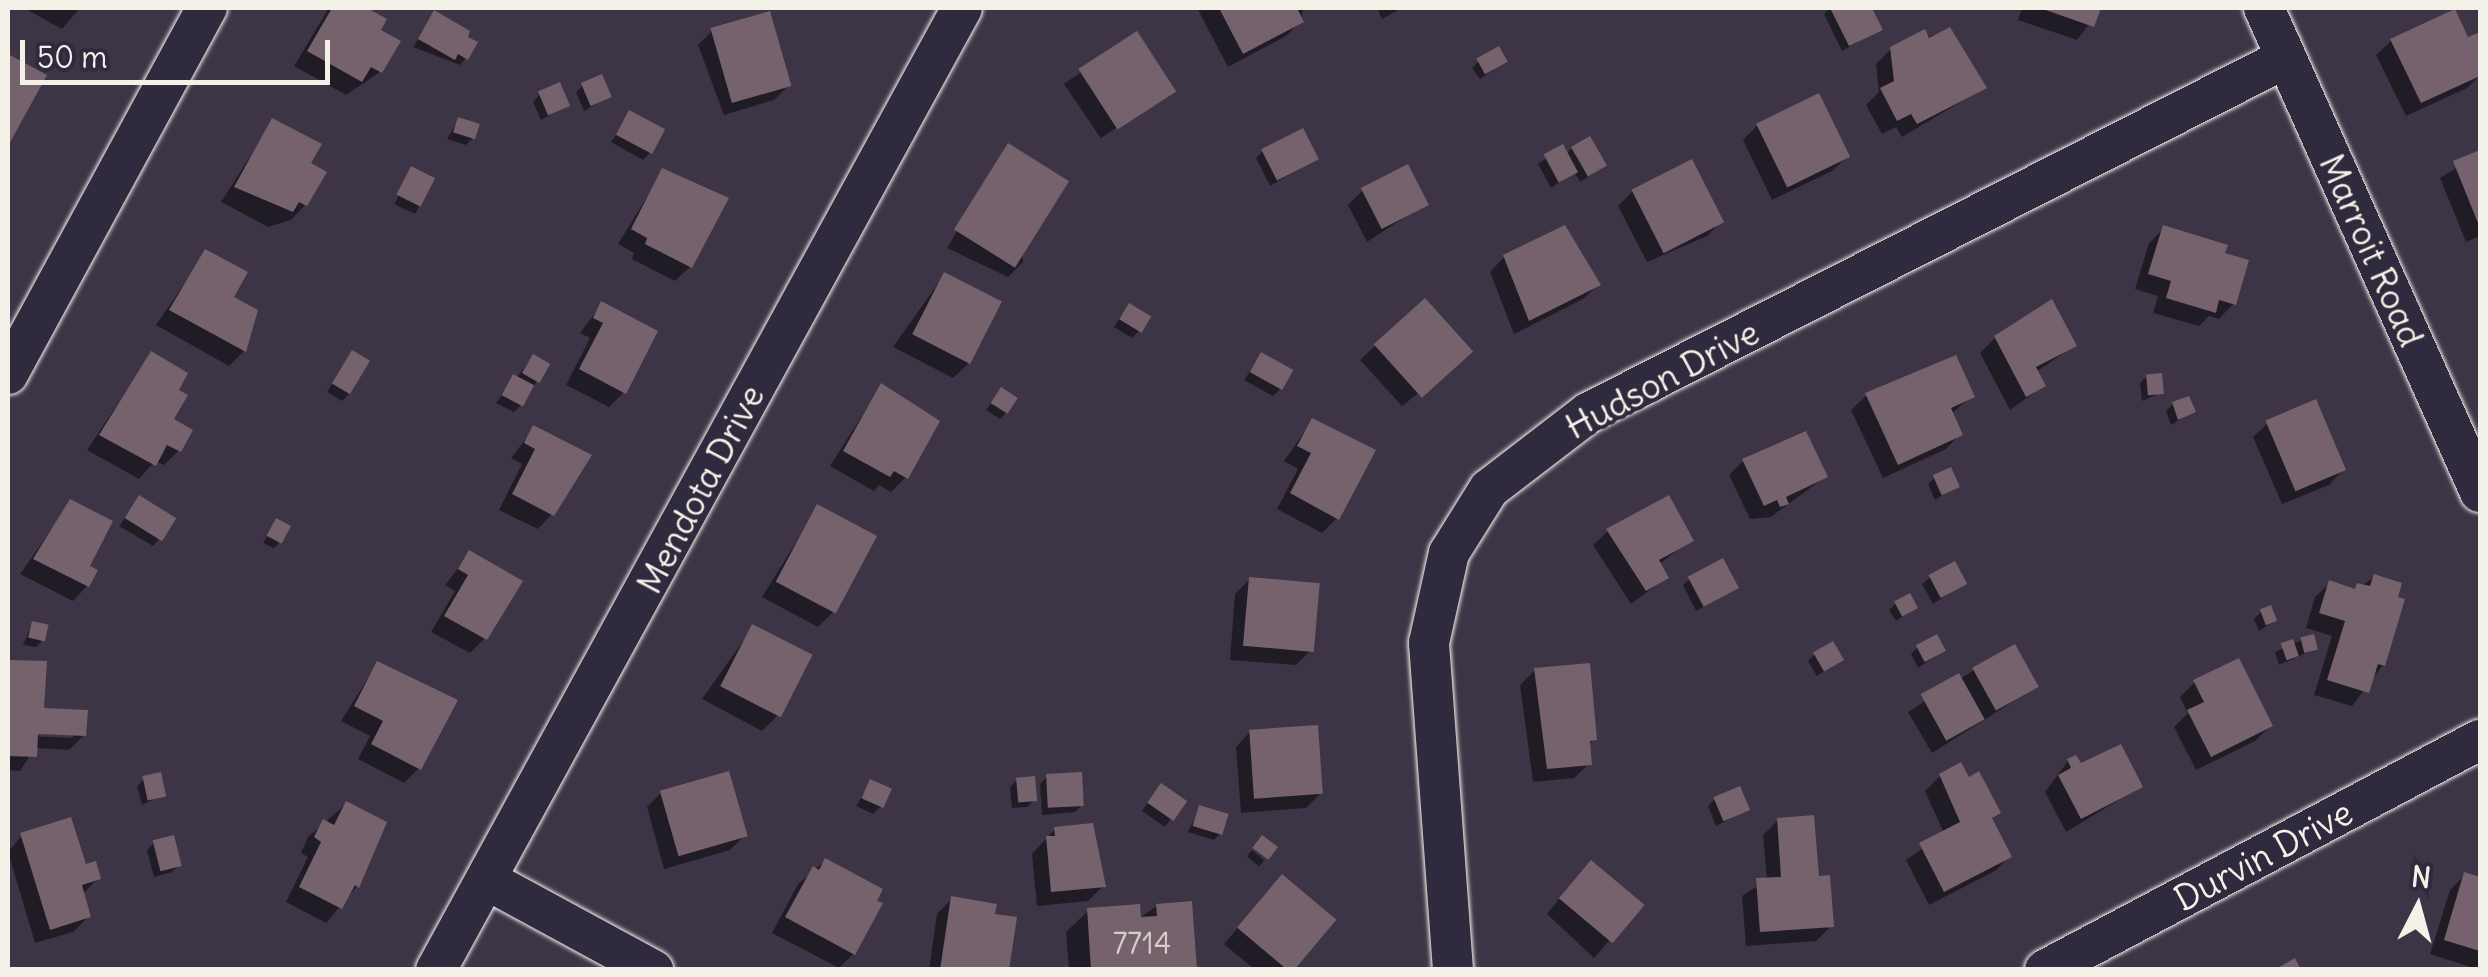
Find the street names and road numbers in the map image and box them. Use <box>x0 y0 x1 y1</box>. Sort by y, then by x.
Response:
street label: Marroit Road <box>2311 147 2433 353</box>
street label: Hudson Drive <box>1558 310 1766 448</box>
street label: Mendota Drive <box>627 378 773 600</box>
street label: Durvin Drive <box>2167 791 2359 919</box>

